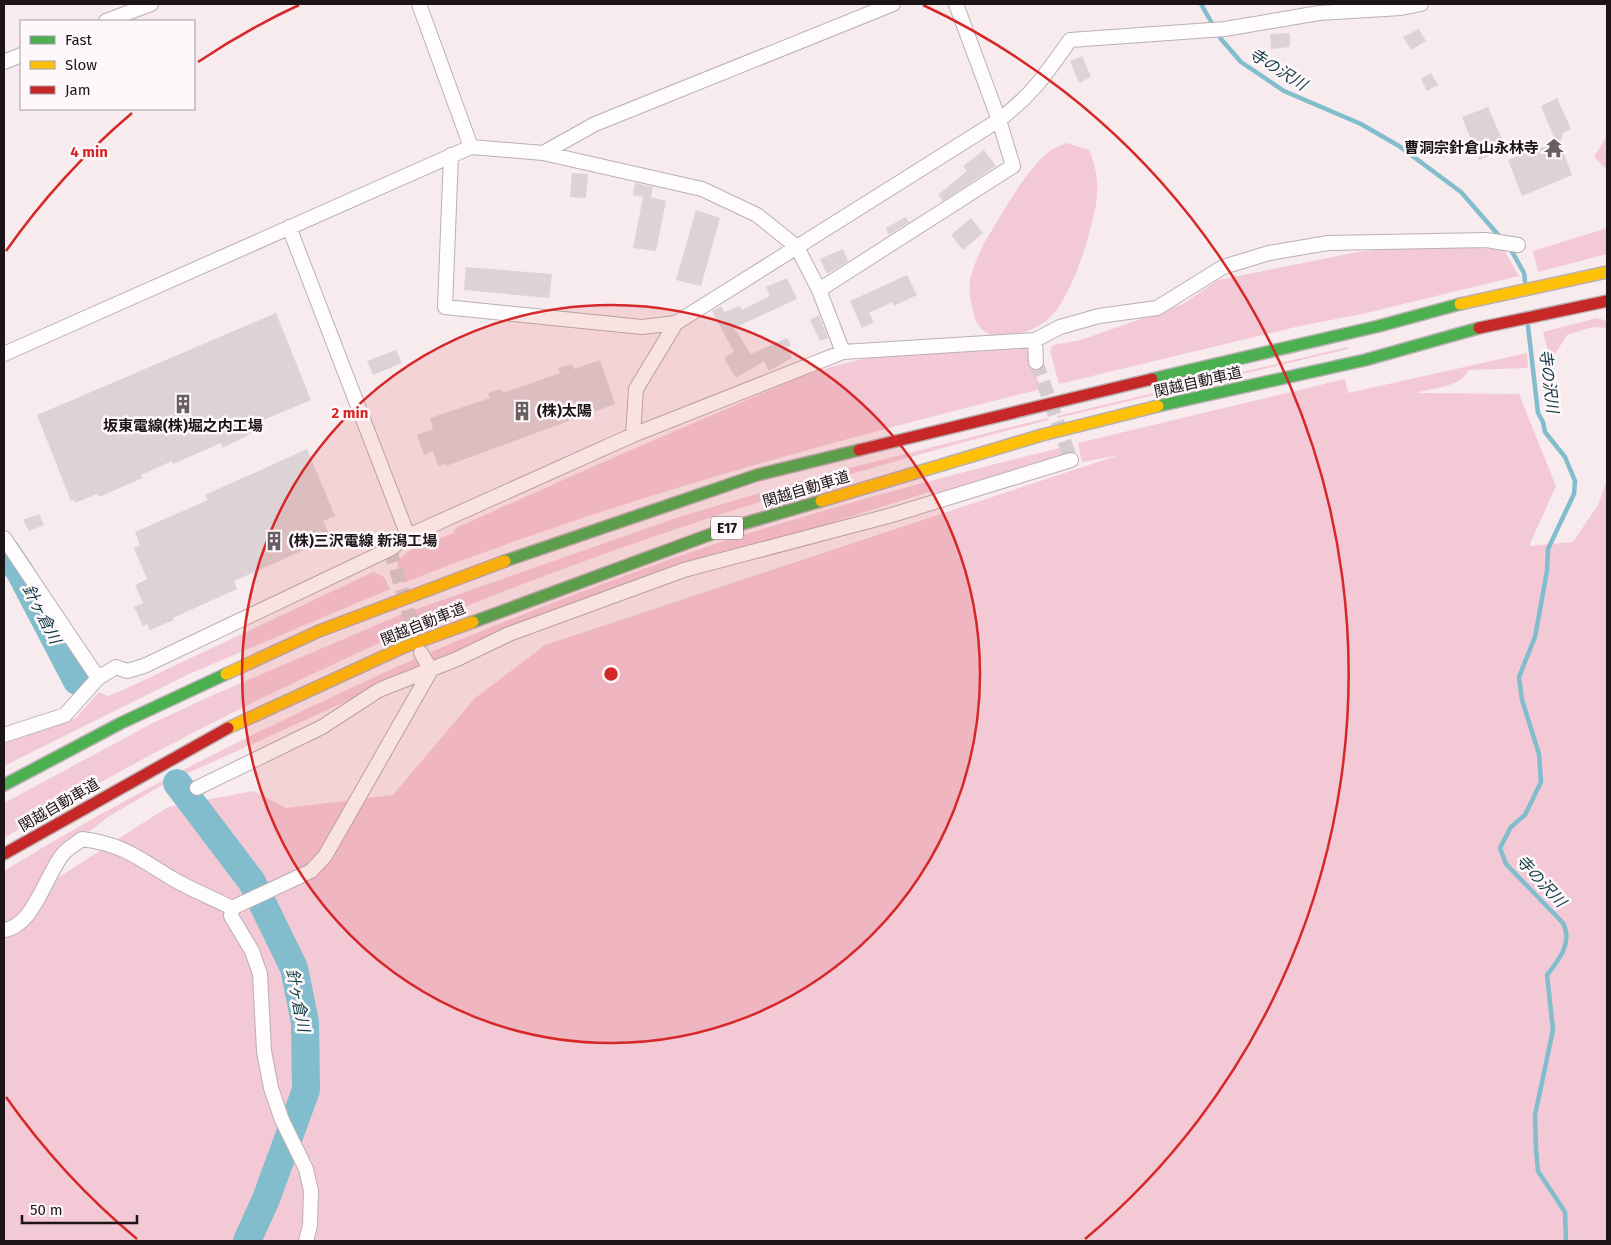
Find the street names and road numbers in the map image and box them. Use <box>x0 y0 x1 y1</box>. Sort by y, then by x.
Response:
street label: 関越自動車道 <box>1152 363 1244 401</box>
street label: 関越自動車道 <box>760 467 852 511</box>
road number: E17 <box>711 516 743 540</box>
street label: 関越自動車道 <box>378 599 468 649</box>
street label: 関越自動車道 <box>16 775 102 835</box>

